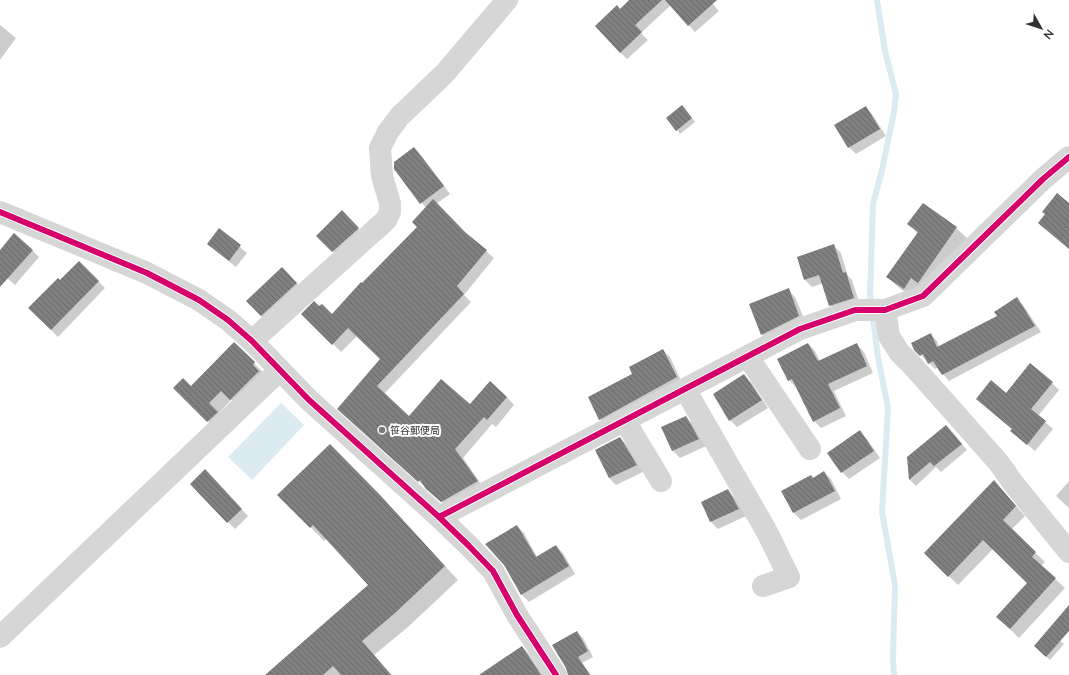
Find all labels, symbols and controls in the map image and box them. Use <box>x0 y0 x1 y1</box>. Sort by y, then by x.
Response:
north arrow <box>1021 8 1061 48</box>
text: N <box>1041 27 1057 42</box>
place label: 笹谷郵便局 <box>390 424 440 436</box>
marker: 笹谷郵便局 <box>377 425 387 435</box>

